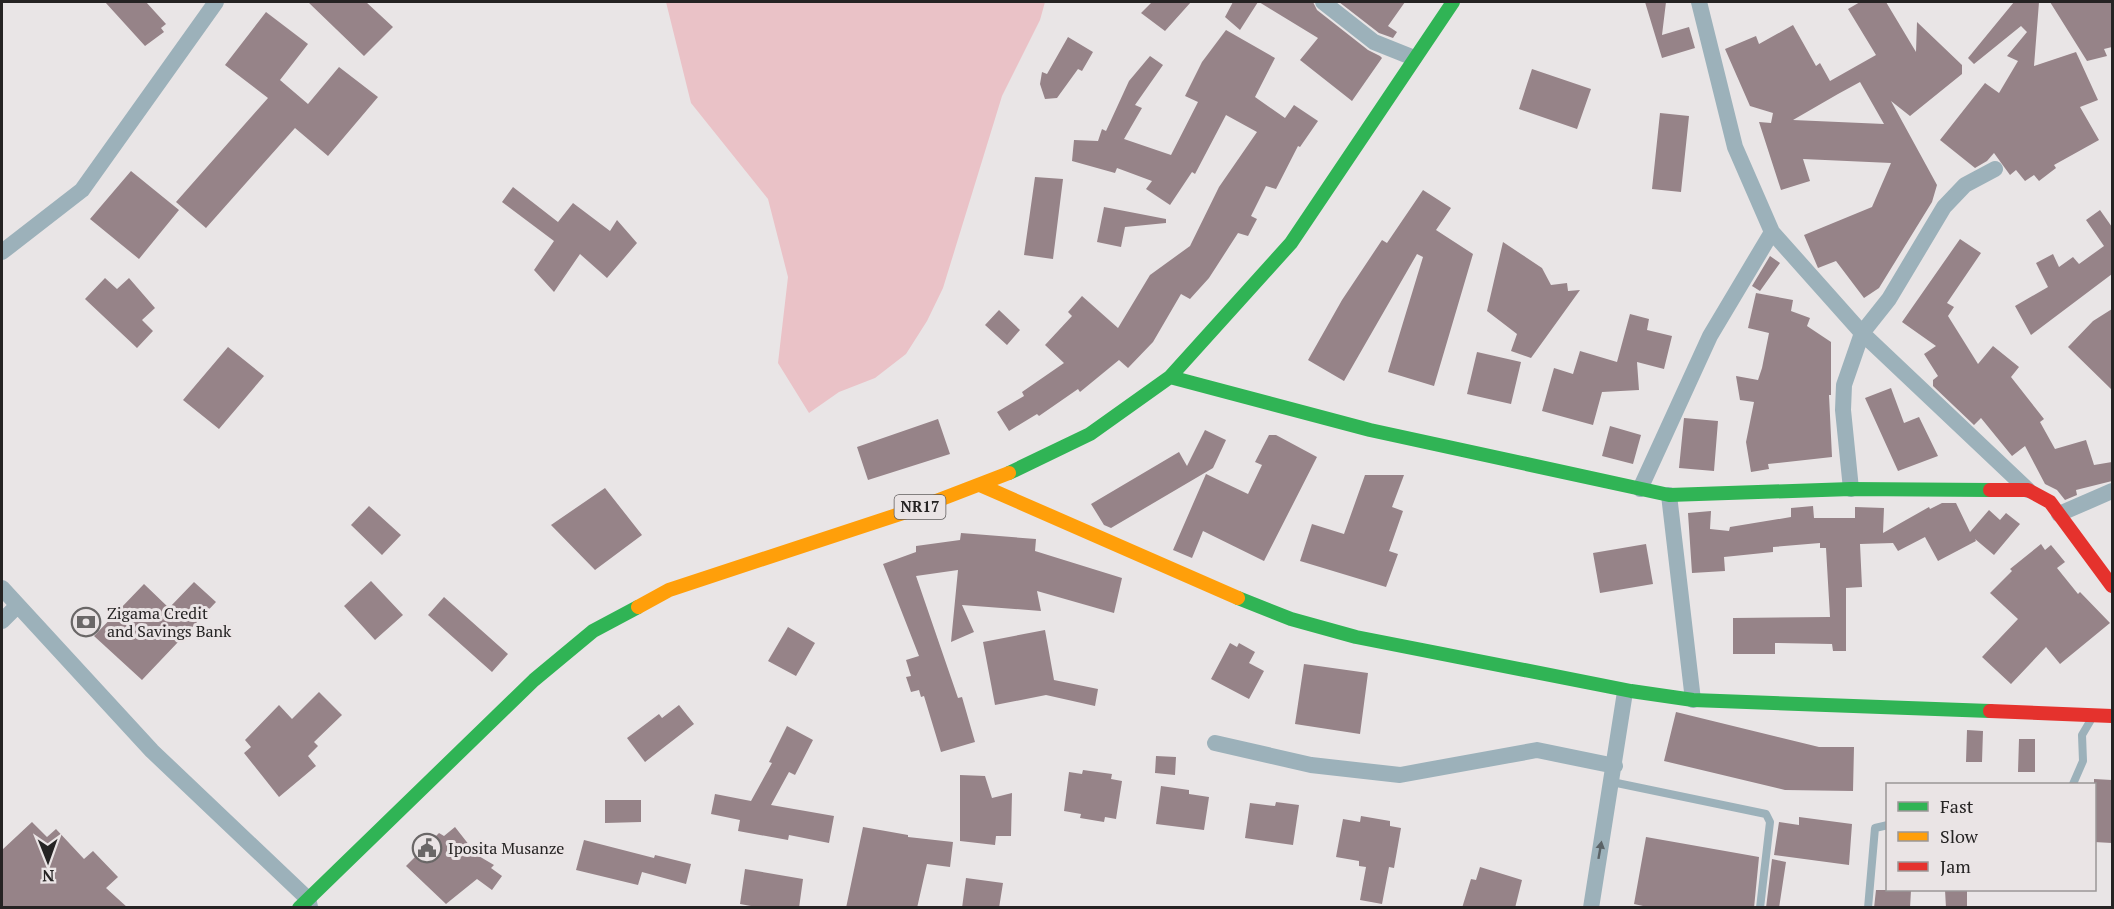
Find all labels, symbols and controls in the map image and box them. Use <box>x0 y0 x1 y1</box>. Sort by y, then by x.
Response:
road number: NR17 <box>894 495 946 519</box>
place label: Zigama Credit and Savings Bank <box>107 602 232 642</box>
bank icon: Zigama Credit and Savings Bank <box>70 606 102 638</box>
legend <box>1886 783 2096 891</box>
text: Fast <box>1940 794 1974 818</box>
text: Slow <box>1940 824 1979 848</box>
north arrow <box>18 831 78 891</box>
public building icon: Iposita Musanze <box>411 832 443 864</box>
place label: Iposita Musanze <box>448 837 564 859</box>
one-way arrow <box>1596 840 1605 859</box>
text: Jam <box>1940 854 1971 878</box>
text: N <box>42 865 55 887</box>

